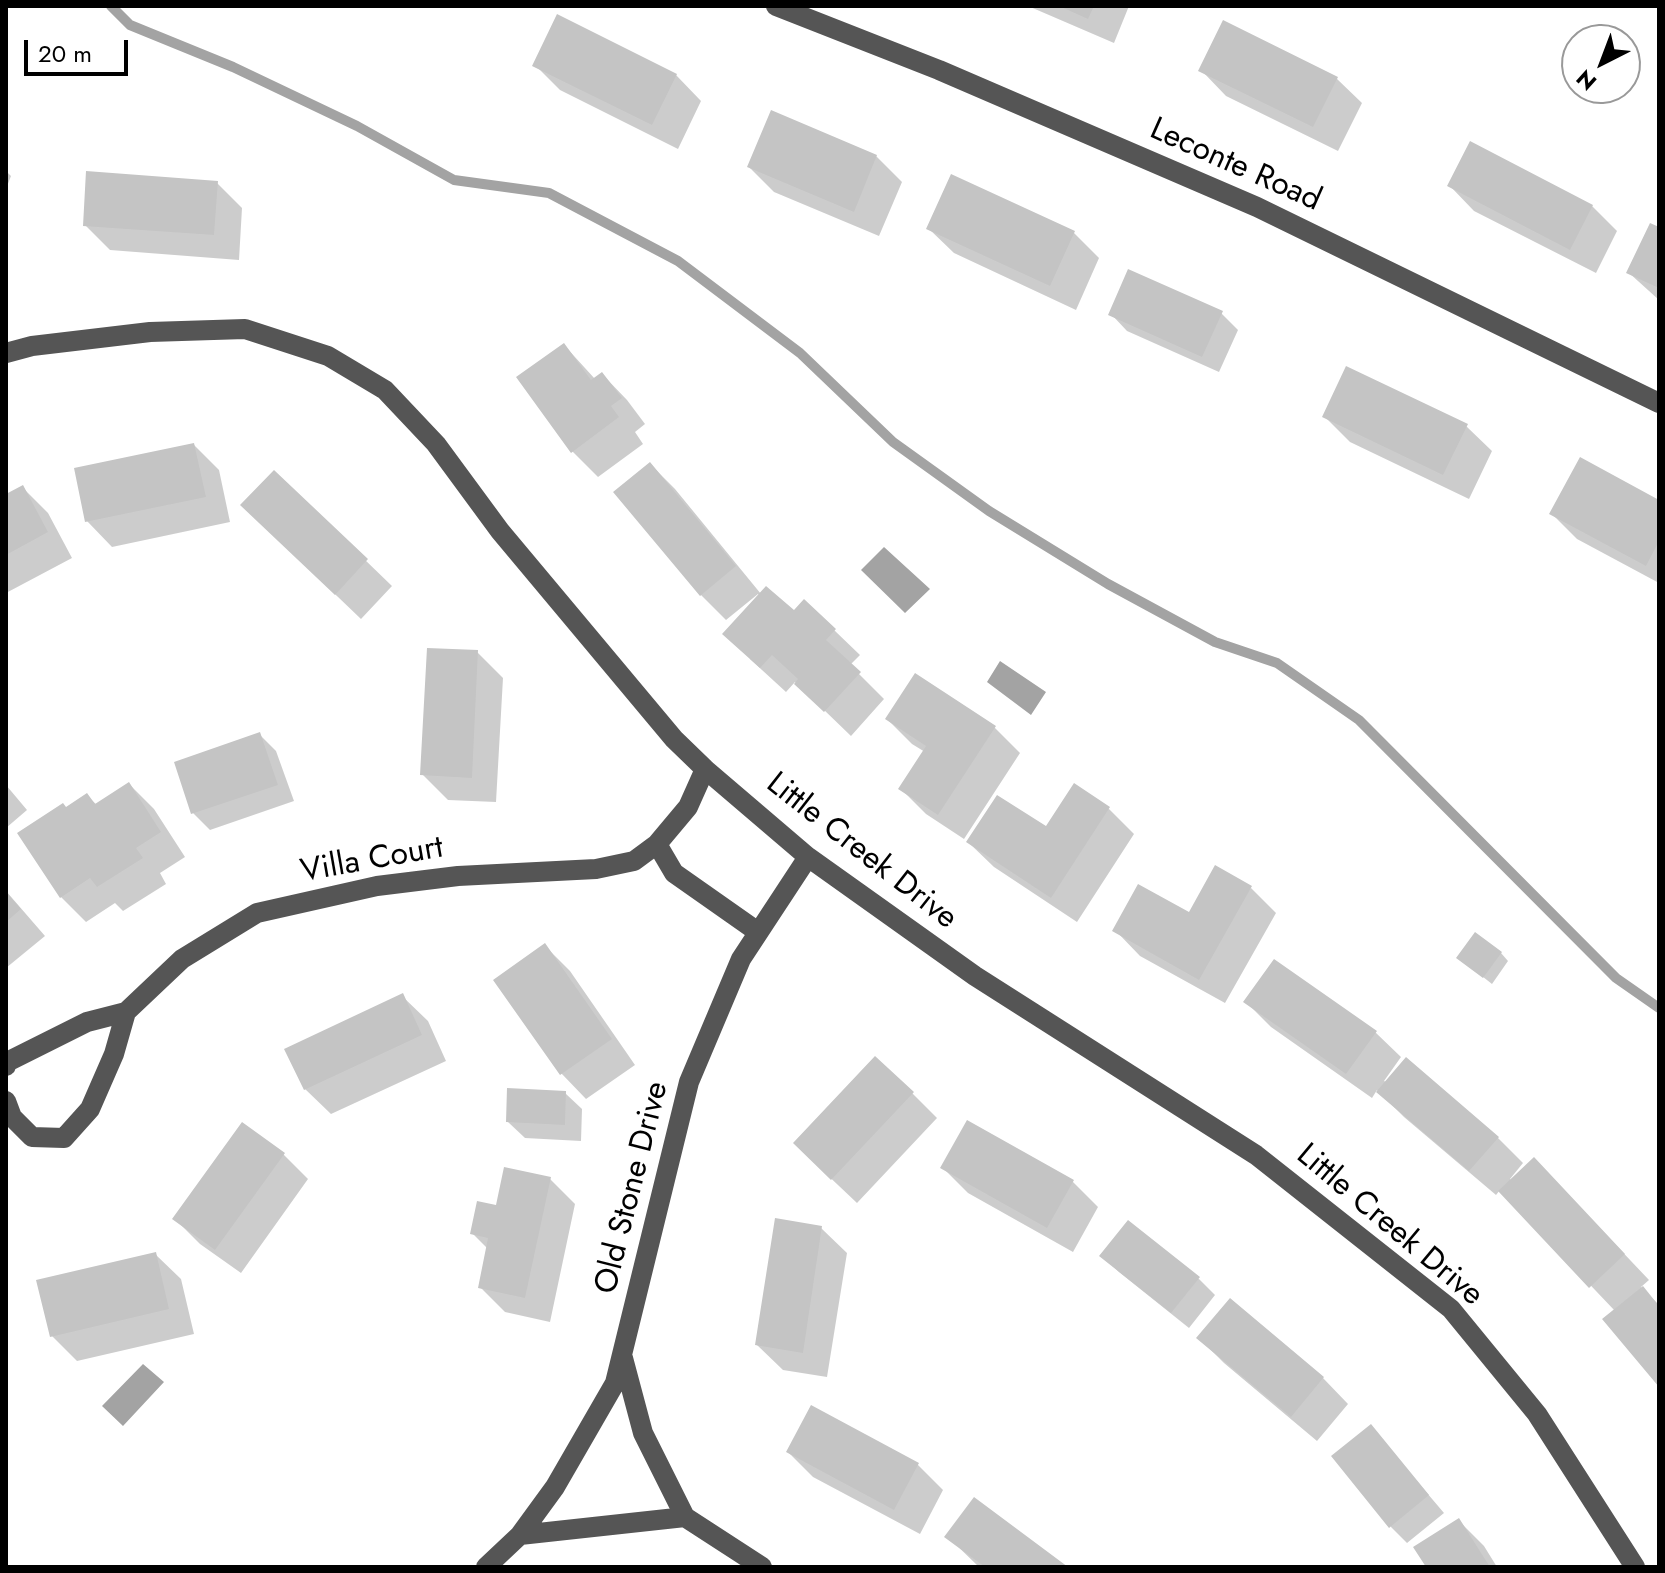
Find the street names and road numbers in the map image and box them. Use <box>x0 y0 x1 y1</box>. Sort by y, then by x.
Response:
street label: Leconte Road <box>1143 111 1327 221</box>
street label: Little Creek Drive <box>758 766 964 938</box>
street label: Villa Court <box>298 830 446 892</box>
street label: Old Stone Drive <box>588 1078 678 1298</box>
street label: Little Creek Drive <box>1288 1137 1490 1315</box>

